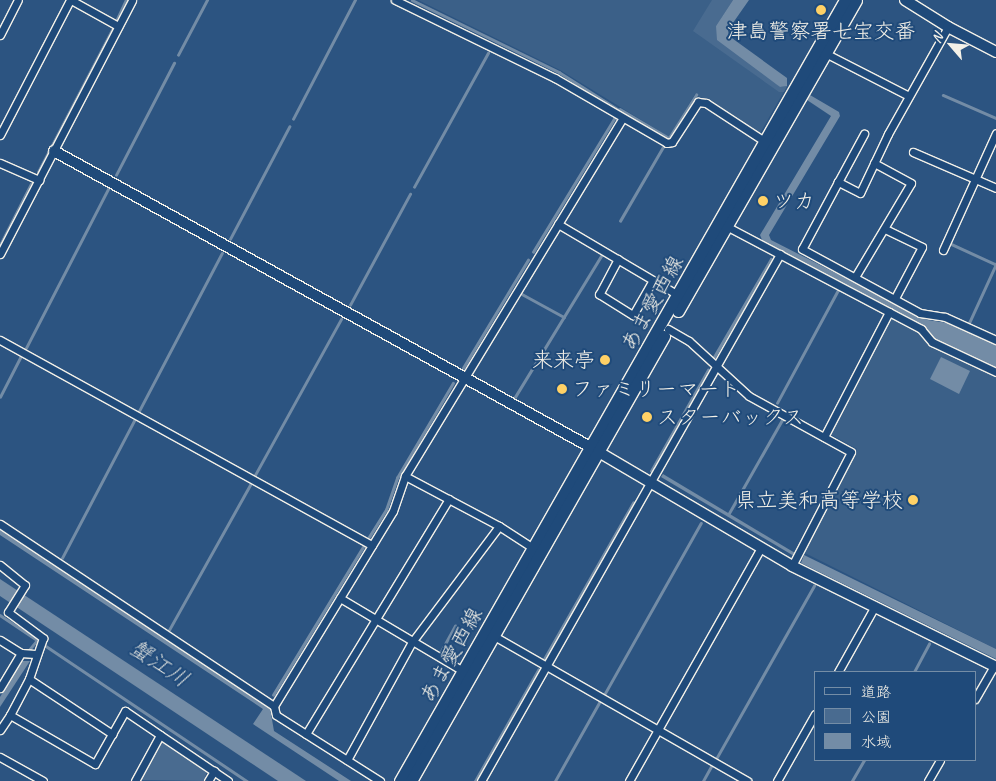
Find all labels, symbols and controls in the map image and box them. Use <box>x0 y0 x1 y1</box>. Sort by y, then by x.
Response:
marker: 津島警察署七宝交番 <box>815 4 827 16</box>
place label: 津島警察署七宝交番 <box>727 18 915 44</box>
north arrow <box>926 20 976 70</box>
text: N <box>928 30 947 46</box>
place label: ツカ <box>773 188 815 214</box>
marker: ツカ <box>757 195 769 207</box>
street label: あま愛西線 <box>616 251 688 355</box>
place label: 来来亭 <box>532 347 595 373</box>
marker: 来来亭 <box>599 354 611 366</box>
place label: ファミリーマート <box>572 376 740 402</box>
marker: ファミリーマート <box>556 383 568 395</box>
place label: スターバックス <box>657 404 804 430</box>
marker: スターバックス <box>641 411 653 423</box>
place label: 県立美和高等学校 <box>735 487 903 513</box>
marker: 県立美和高等学校 <box>907 494 919 506</box>
street label: あま愛西線 <box>415 603 487 707</box>
water label: 蟹江川 <box>124 635 194 693</box>
legend <box>814 671 976 761</box>
text: 道路 <box>861 683 891 702</box>
text: 公園 <box>861 708 891 727</box>
text: 水域 <box>861 733 891 752</box>

